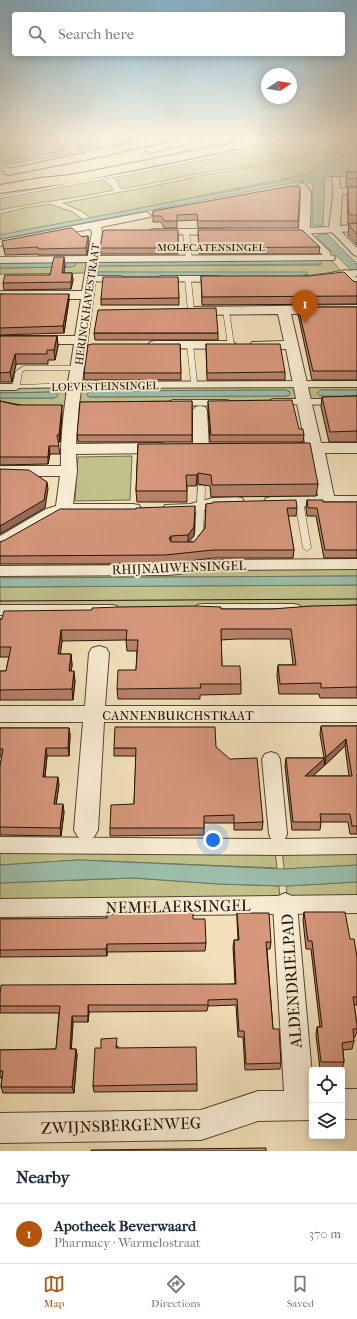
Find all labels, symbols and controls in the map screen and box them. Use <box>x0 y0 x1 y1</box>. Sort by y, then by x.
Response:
search box <box>12 12 345 56</box>
icon: search <box>26 23 48 45</box>
text: Search here <box>58 25 134 43</box>
north arrow <box>261 68 297 104</box>
street label: MOLECATENSINGEL <box>157 241 265 254</box>
street label: HERINCKHAVESTRAAT <box>73 242 103 366</box>
pin: 1 <box>292 290 318 323</box>
street label: LOEVESTEINSINGEL <box>51 379 159 394</box>
street label: RHIJNAUWENSINGEL <box>112 558 247 577</box>
street label: CANNENBURCHSTRAAT <box>102 708 254 723</box>
your location <box>203 830 223 850</box>
street label: NEMELAERSINGEL <box>105 896 251 917</box>
street label: ALDENDRIELPAD <box>277 913 306 1050</box>
map controls <box>309 1067 345 1139</box>
button: locate <box>309 1067 345 1103</box>
button: layers <box>309 1103 345 1139</box>
street label: ZWIJNSBERGENWEG <box>41 1113 201 1138</box>
text: Nearby <box>16 1167 70 1187</box>
text: Apotheek Beverwaard <box>54 1217 196 1235</box>
text: 1 <box>27 1226 31 1241</box>
text: 370 m <box>309 1226 341 1241</box>
text: Pharmacy · Warmelostraat <box>54 1235 201 1250</box>
tab: Map <box>43 1273 65 1310</box>
tab: Directions <box>151 1273 201 1310</box>
tab: Saved <box>287 1273 314 1310</box>

